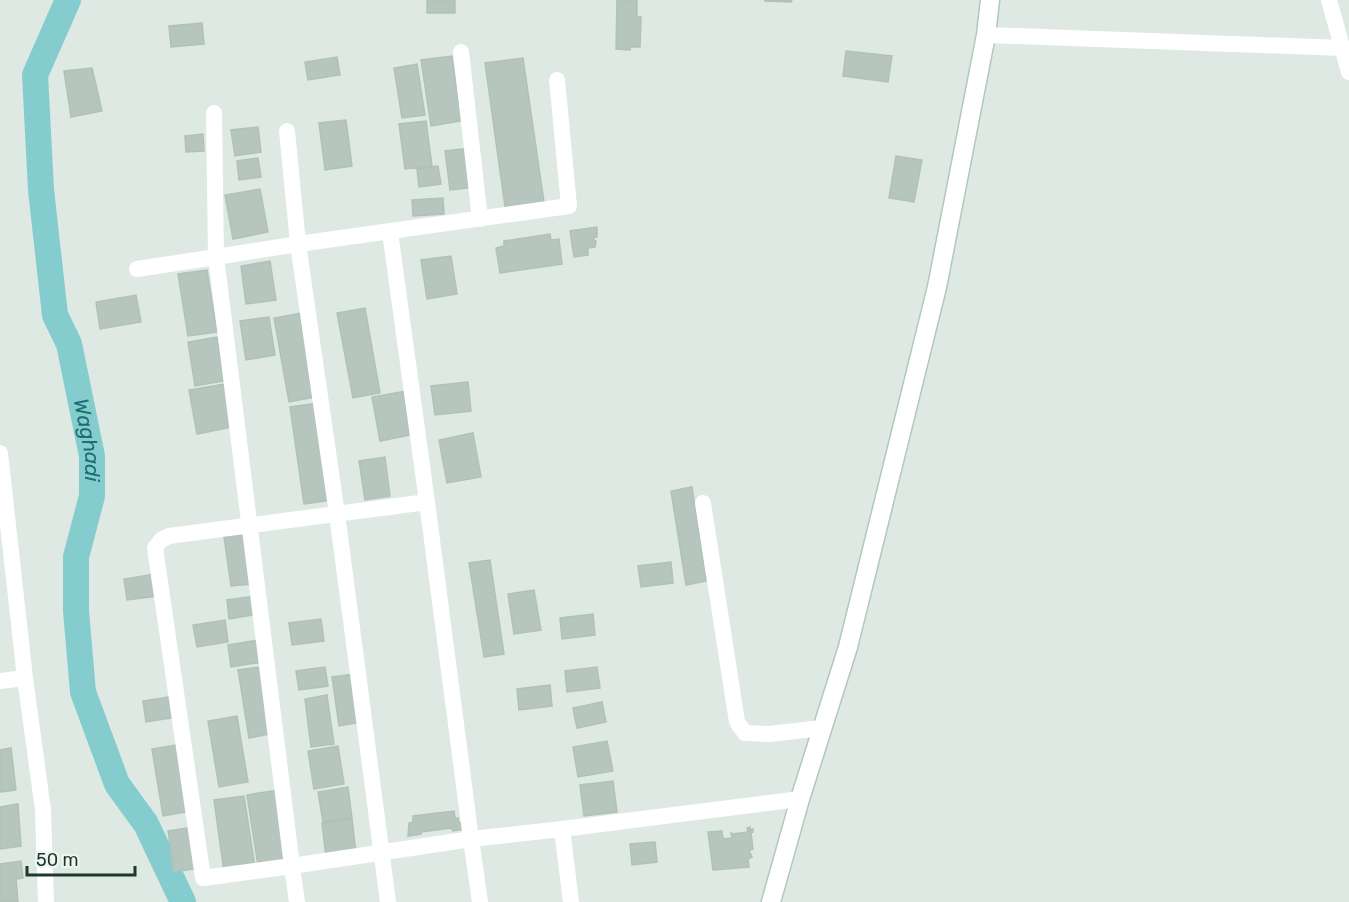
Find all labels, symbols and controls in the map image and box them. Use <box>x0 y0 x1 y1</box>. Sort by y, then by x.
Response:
water label: Waghadi <box>68 396 105 483</box>
scale bar <box>27 839 135 877</box>
text: 50 m <box>36 849 79 871</box>

